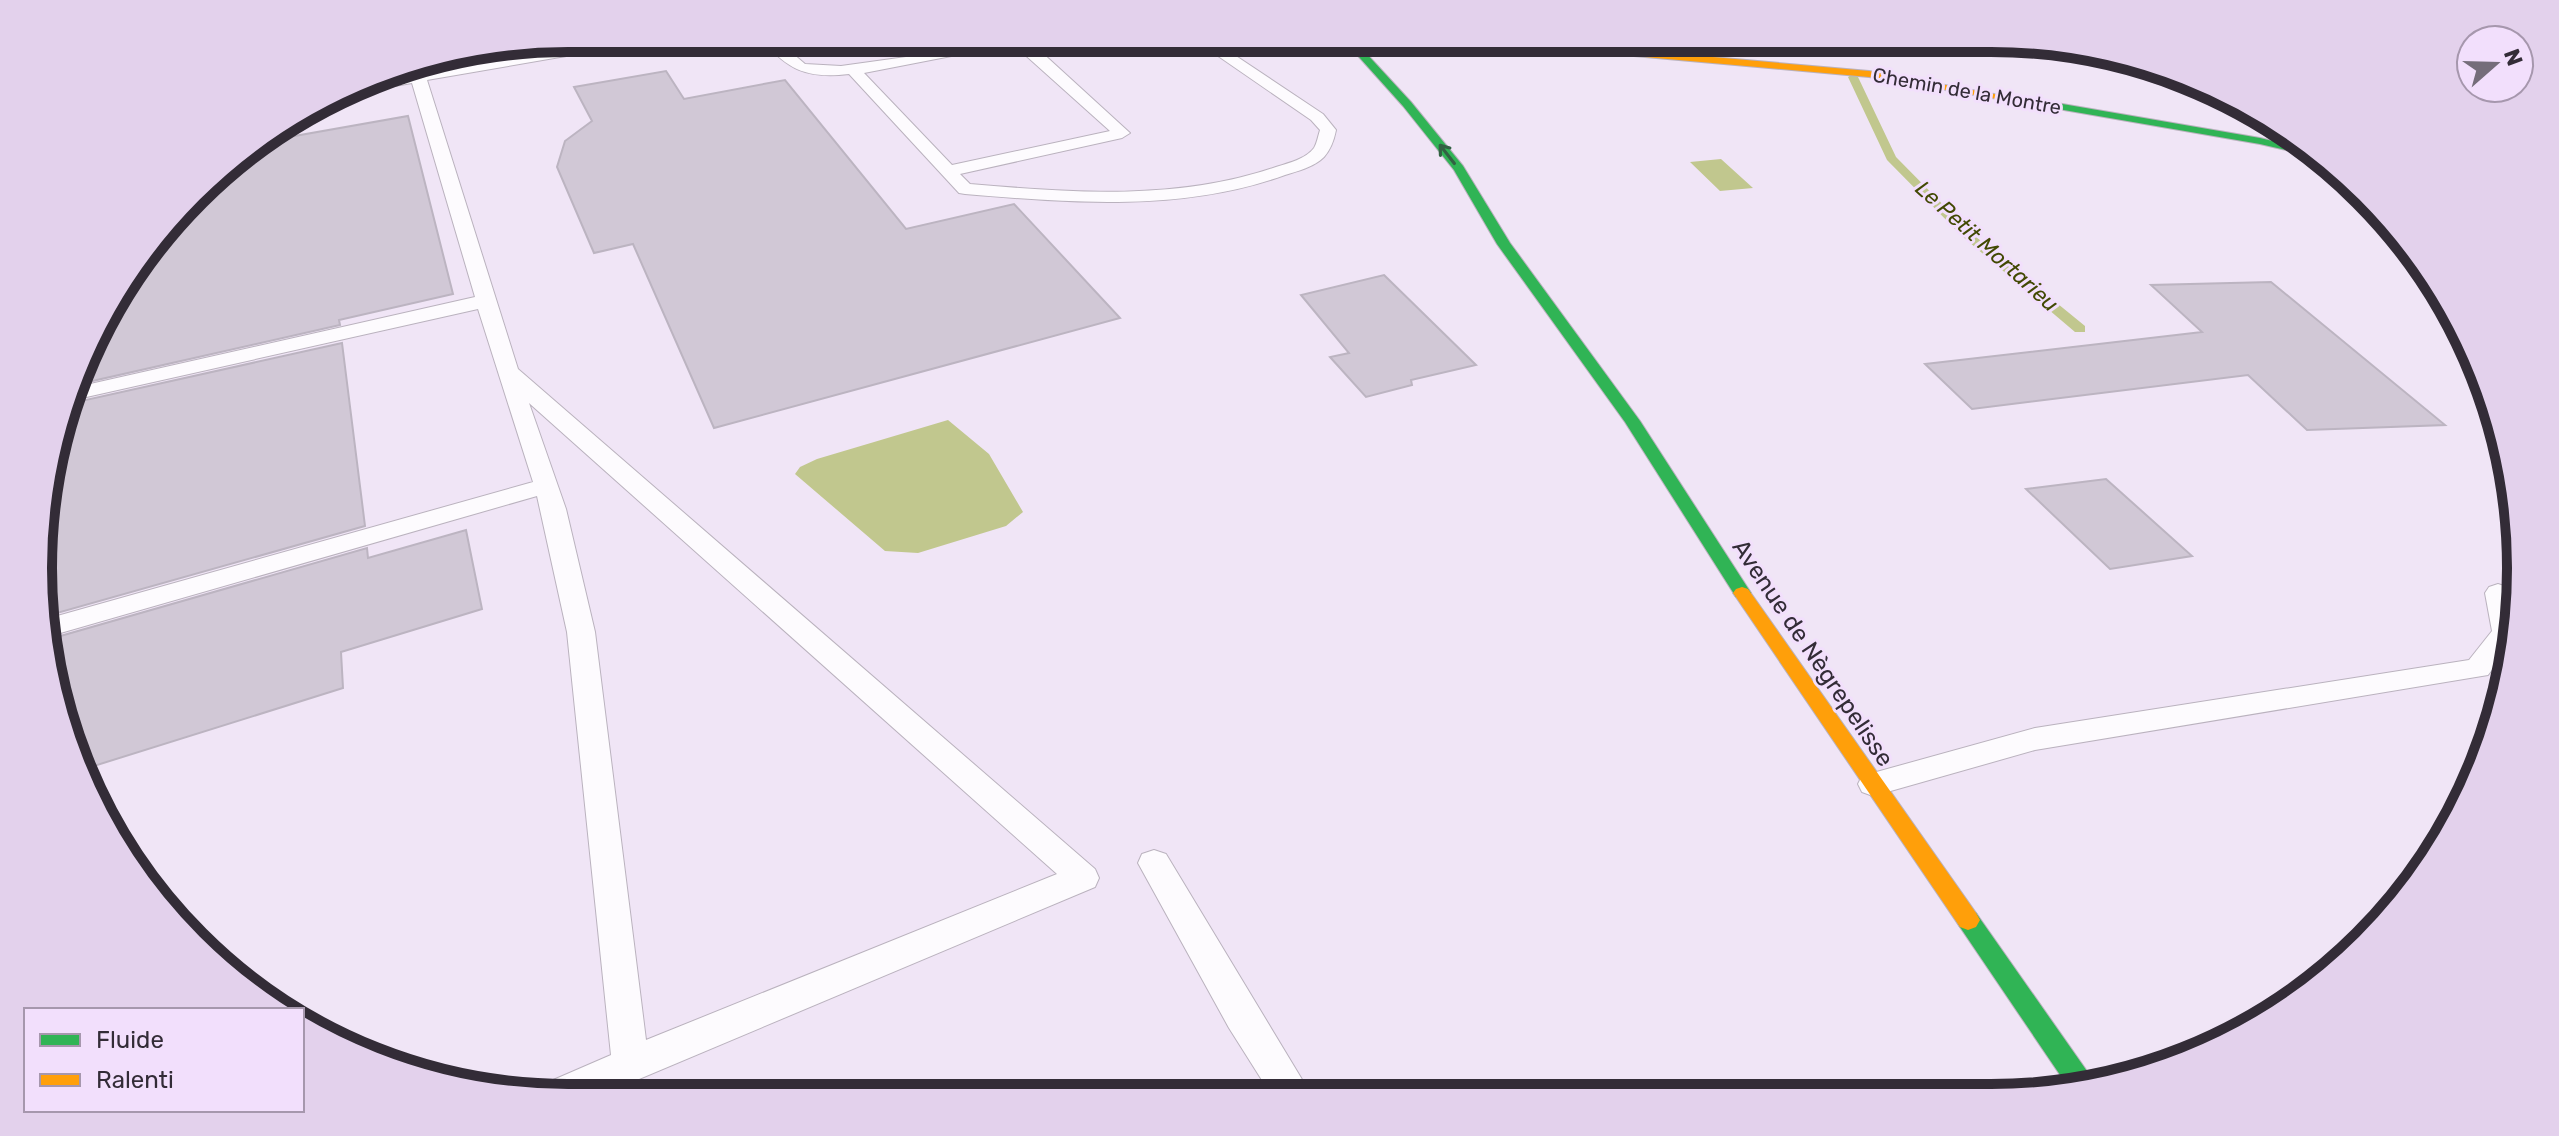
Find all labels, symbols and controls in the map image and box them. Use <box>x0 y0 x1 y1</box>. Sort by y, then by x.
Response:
north arrow <box>2455 24 2535 104</box>
text: N <box>2498 45 2529 69</box>
street label: Chemin de la Montre <box>1871 63 2063 119</box>
one-way arrow <box>1439 144 1456 165</box>
water label: Le Petit Mortarieu <box>1910 175 2064 317</box>
street label: Avenue de Nègrepelisse <box>1727 534 1899 772</box>
legend <box>24 1008 304 1112</box>
text: Fluide <box>96 1026 164 1054</box>
text: Ralenti <box>96 1066 174 1094</box>

